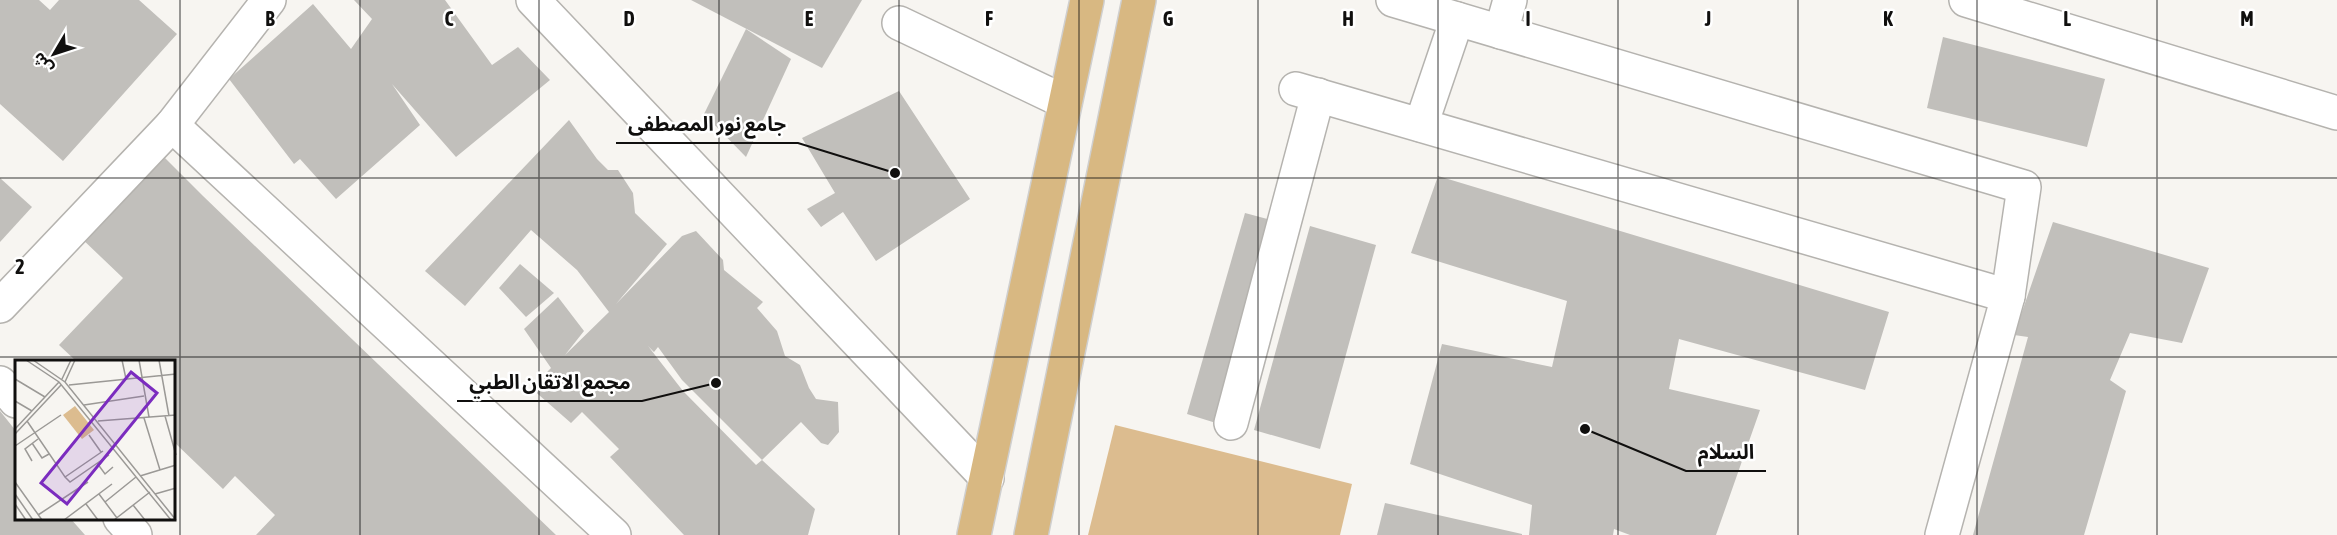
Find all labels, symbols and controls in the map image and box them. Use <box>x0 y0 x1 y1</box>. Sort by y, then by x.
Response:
text: B <box>265 7 275 30</box>
text: C <box>445 7 454 30</box>
text: D <box>623 7 635 30</box>
text: E <box>805 7 814 30</box>
text: F <box>985 7 993 30</box>
text: G <box>1163 7 1174 30</box>
text: H <box>1342 7 1354 30</box>
text: I <box>1525 7 1531 30</box>
text: J <box>1704 7 1711 30</box>
text: K <box>1883 7 1893 30</box>
text: L <box>2063 7 2071 30</box>
text: M <box>2240 7 2254 30</box>
north arrow <box>24 24 84 84</box>
text: ش <box>28 49 57 78</box>
callout: جامع نور المصطفى <box>616 105 798 143</box>
text: جامع نور المصطفى <box>628 112 787 139</box>
text: 2 <box>15 255 25 278</box>
inset map <box>15 360 176 520</box>
callout: مجمع الاتقان الطبي <box>457 363 642 401</box>
text: مجمع الاتقان الطبي <box>469 370 631 399</box>
callout: السلام <box>1686 433 1766 471</box>
text: السلام <box>1698 440 1754 467</box>

